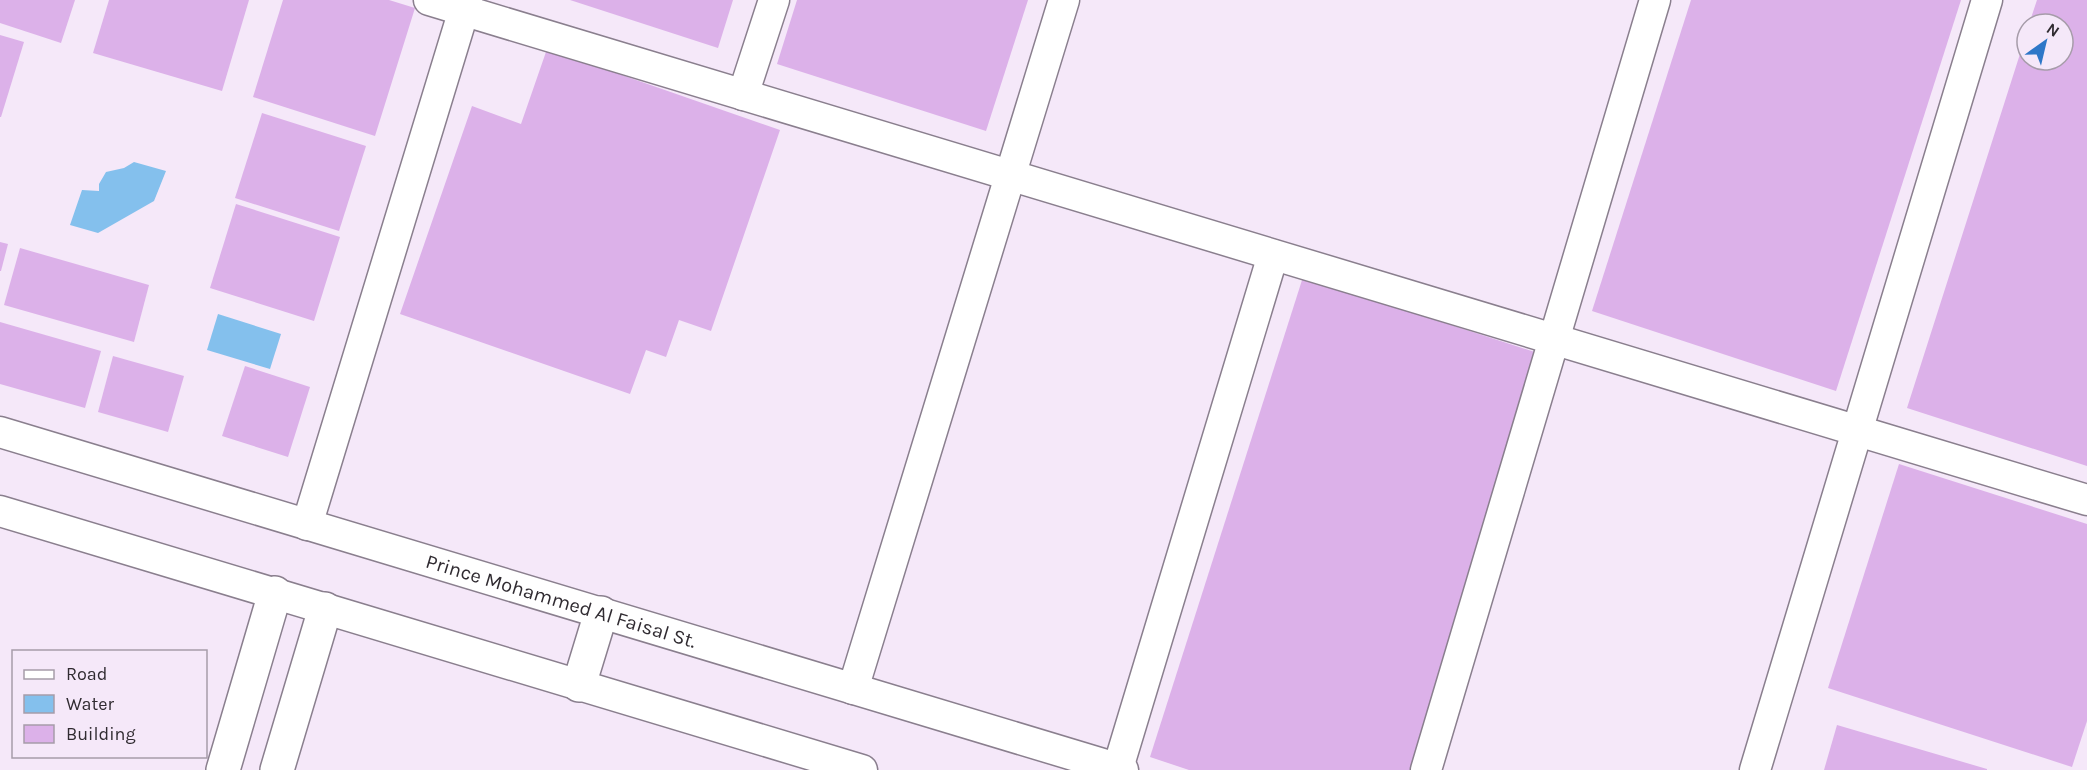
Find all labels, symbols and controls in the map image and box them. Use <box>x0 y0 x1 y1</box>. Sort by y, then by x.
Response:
north arrow <box>2015 12 2075 72</box>
text: N <box>2043 19 2063 41</box>
street label: Prince Mohammed Al Faisal St. <box>423 549 699 652</box>
legend <box>12 650 207 758</box>
text: Road <box>66 663 107 685</box>
text: Water <box>66 693 114 715</box>
text: Building <box>66 723 136 745</box>

